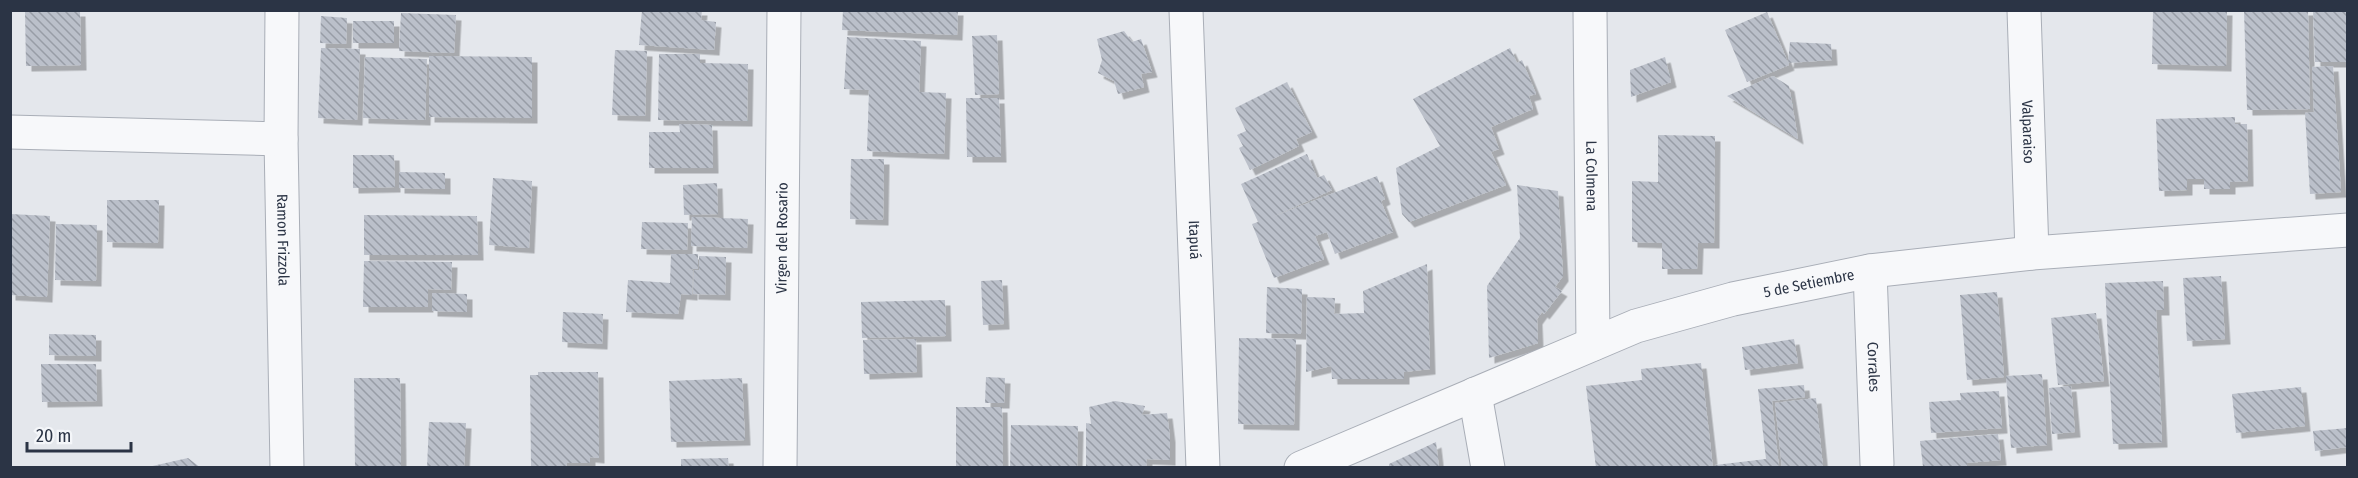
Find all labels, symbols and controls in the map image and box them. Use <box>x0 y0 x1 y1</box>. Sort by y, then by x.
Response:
street label: Valparaiso <box>2018 100 2038 164</box>
street label: La Colmena <box>1582 140 1601 212</box>
street label: Virgen del Rosario <box>773 182 791 294</box>
street label: Ramon Frizzola <box>273 194 293 286</box>
street label: Itapuá <box>1185 220 1204 260</box>
street label: 5 de Setiembre <box>1762 265 1856 302</box>
street label: Corrales <box>1864 342 1883 392</box>
scale bar <box>27 415 130 453</box>
text: 20 m <box>36 425 71 447</box>

